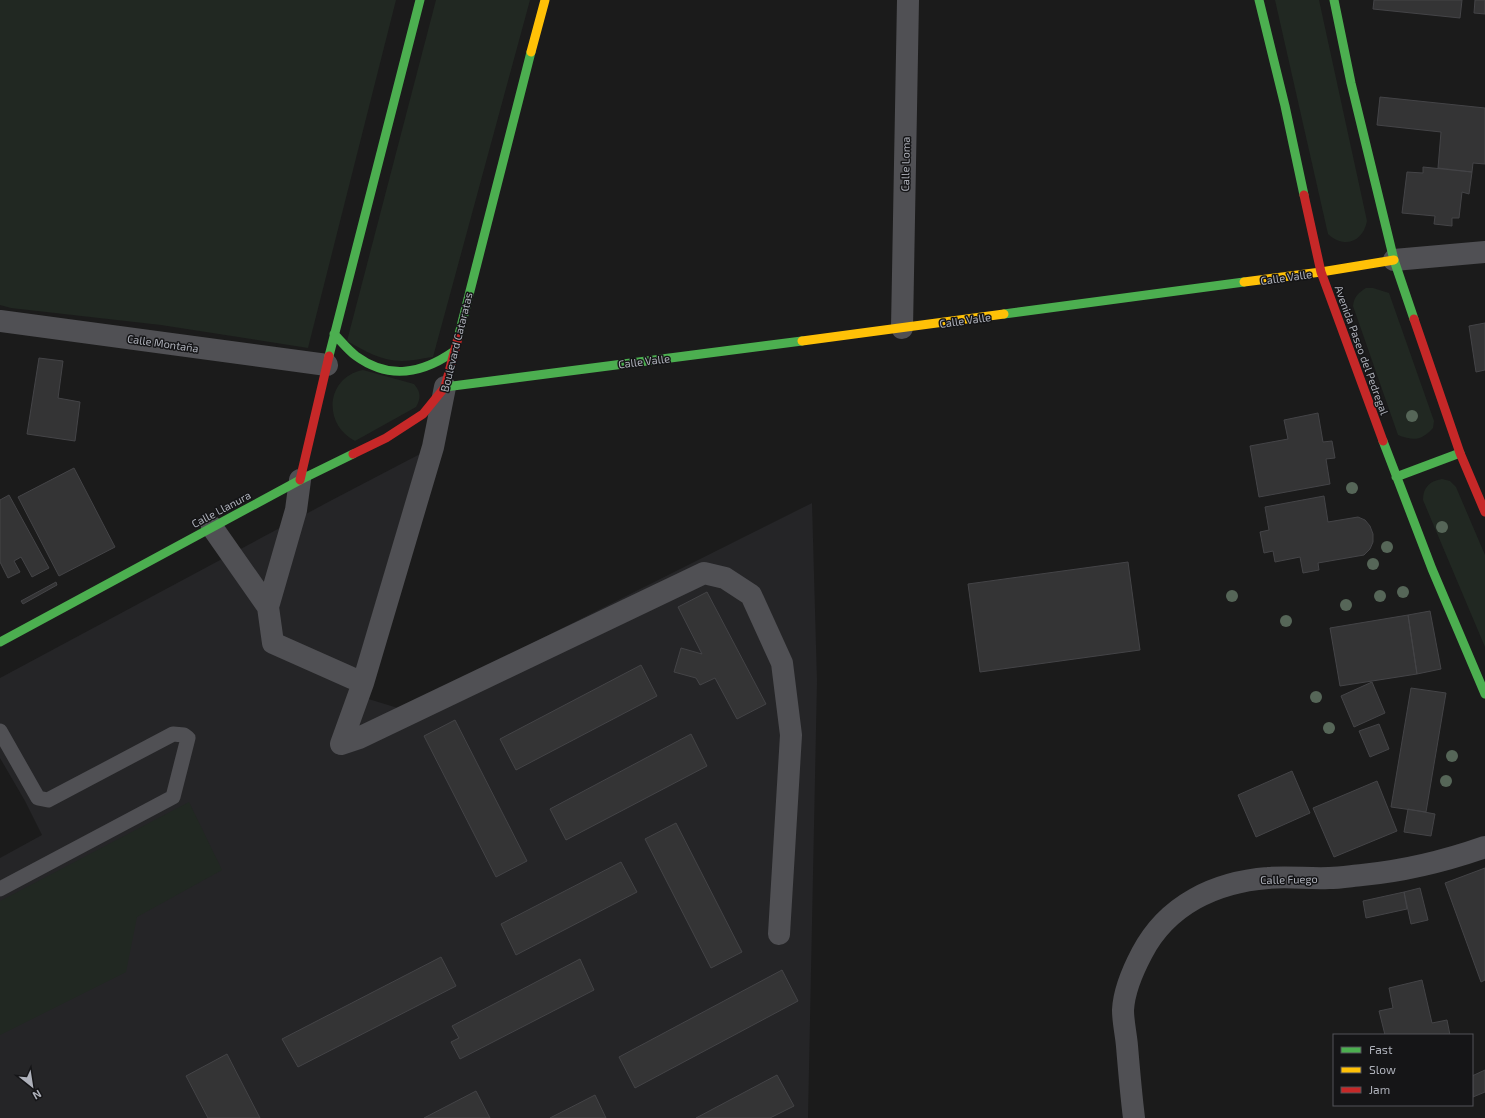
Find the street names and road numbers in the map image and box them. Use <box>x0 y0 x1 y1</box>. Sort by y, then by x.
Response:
street label: Calle Loma <box>898 137 912 191</box>
street label: Calle Valle <box>1259 267 1313 287</box>
street label: Avenida Paseo del Pedregal <box>1333 284 1392 417</box>
street label: Boulevard Cataratas <box>437 290 475 393</box>
street label: Calle Valle <box>938 310 992 330</box>
street label: Calle Montaña <box>126 332 200 354</box>
street label: Calle Valle <box>617 351 671 371</box>
street label: Calle Llanura <box>189 488 253 530</box>
street label: Calle Fuego <box>1260 872 1318 886</box>

